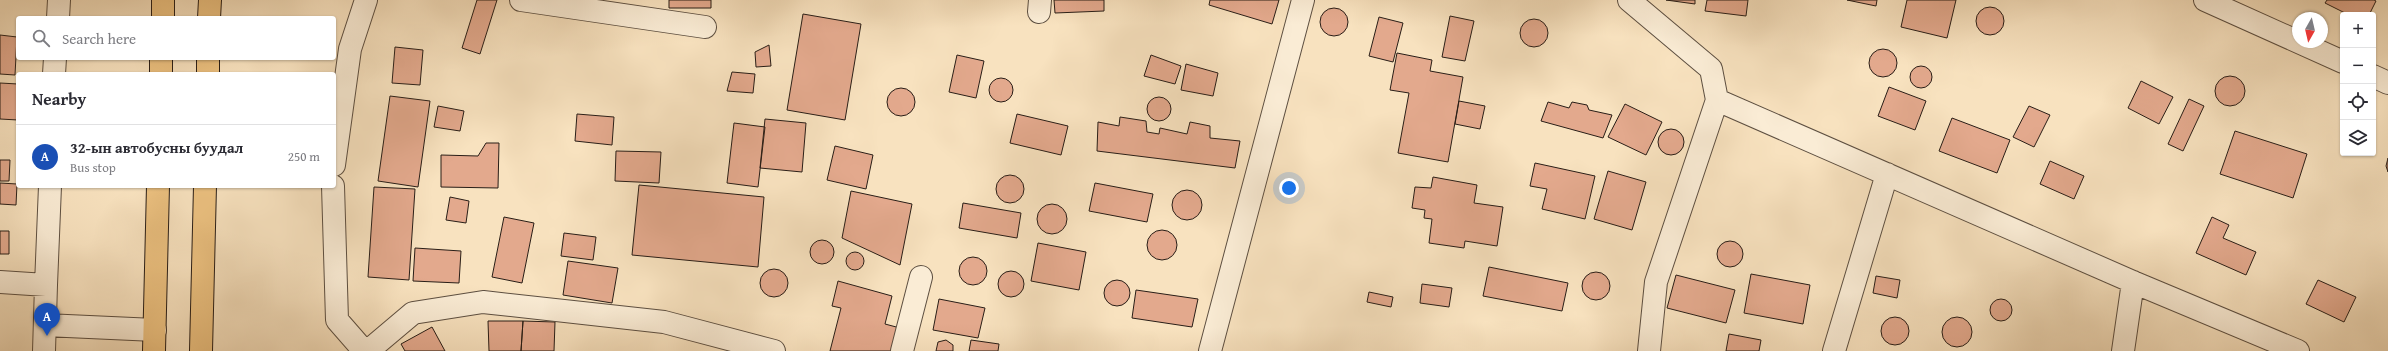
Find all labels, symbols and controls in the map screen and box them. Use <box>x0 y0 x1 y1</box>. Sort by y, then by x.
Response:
north arrow <box>2292 12 2328 48</box>
map controls <box>2340 12 2376 156</box>
button: + <box>2340 12 2376 48</box>
search box <box>16 16 336 60</box>
icon: search <box>30 27 52 49</box>
text: Search here <box>62 28 136 49</box>
button: − <box>2340 48 2376 84</box>
button: locate <box>2340 84 2376 120</box>
text: Nearby <box>32 86 86 111</box>
button: layers <box>2340 120 2376 156</box>
text: 32-ын автобусны буудал <box>70 137 243 158</box>
text: A <box>41 147 49 166</box>
text: 250 m <box>288 147 320 166</box>
text: Bus stop <box>70 158 116 177</box>
your location <box>1279 178 1299 198</box>
pin: A <box>34 303 60 336</box>

